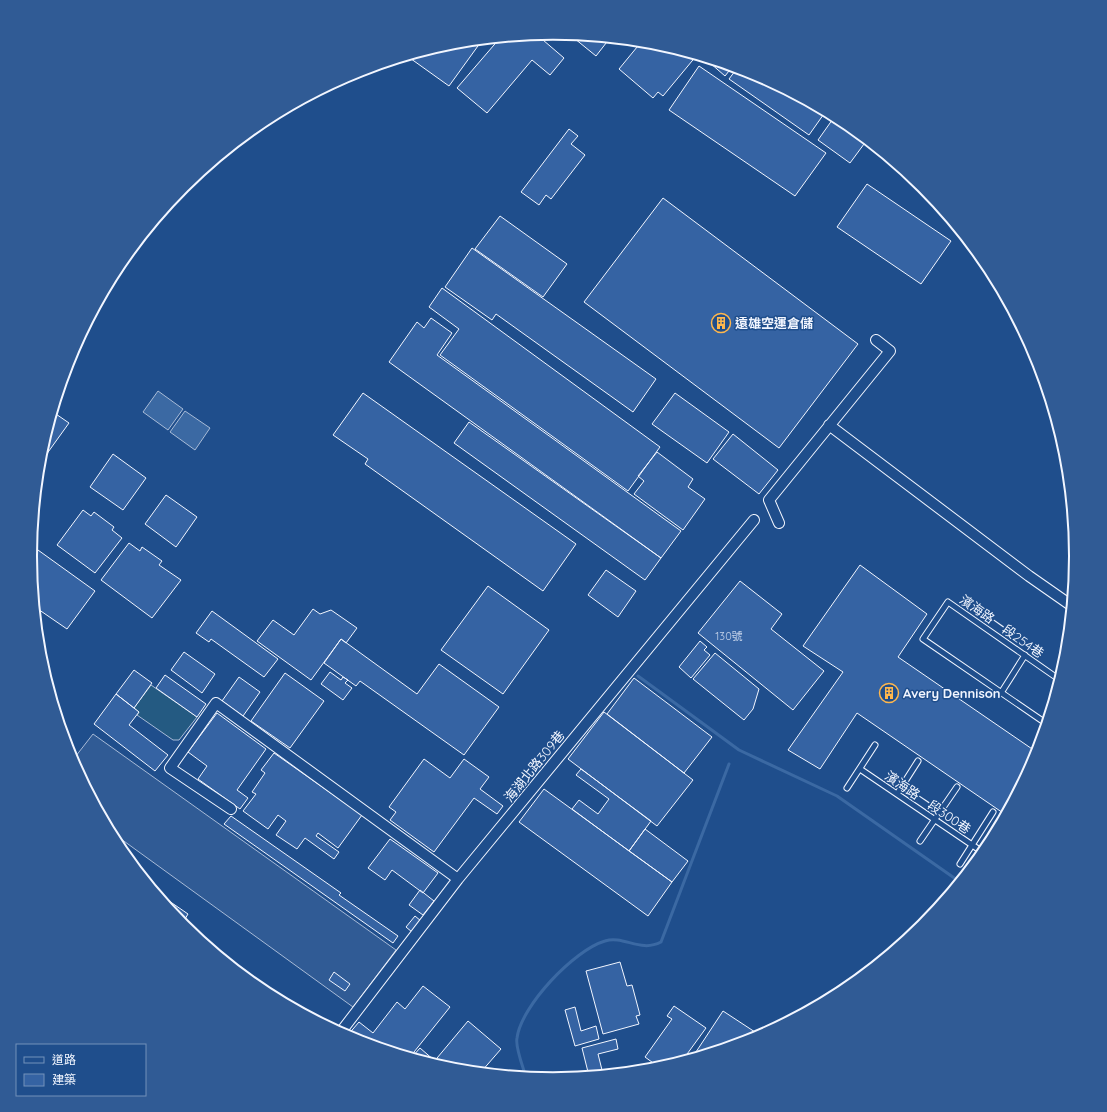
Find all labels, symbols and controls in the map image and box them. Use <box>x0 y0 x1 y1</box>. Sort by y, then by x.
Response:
building icon: 遠雄空運倉儲 <box>710 312 732 334</box>
place label: 遠雄空運倉儲 <box>735 315 813 331</box>
street label: 濱海路一段254巷 <box>957 591 1047 661</box>
house number: 130號 <box>715 629 743 643</box>
building icon: Avery Dennison <box>878 682 900 704</box>
place label: Avery Dennison <box>903 685 1001 701</box>
street label: 海湖北路309巷 <box>500 727 568 805</box>
street label: 濱海路一段300巷 <box>882 767 974 837</box>
legend <box>16 1044 146 1096</box>
text: 道路 <box>52 1052 76 1067</box>
text: 建築 <box>52 1072 76 1087</box>

